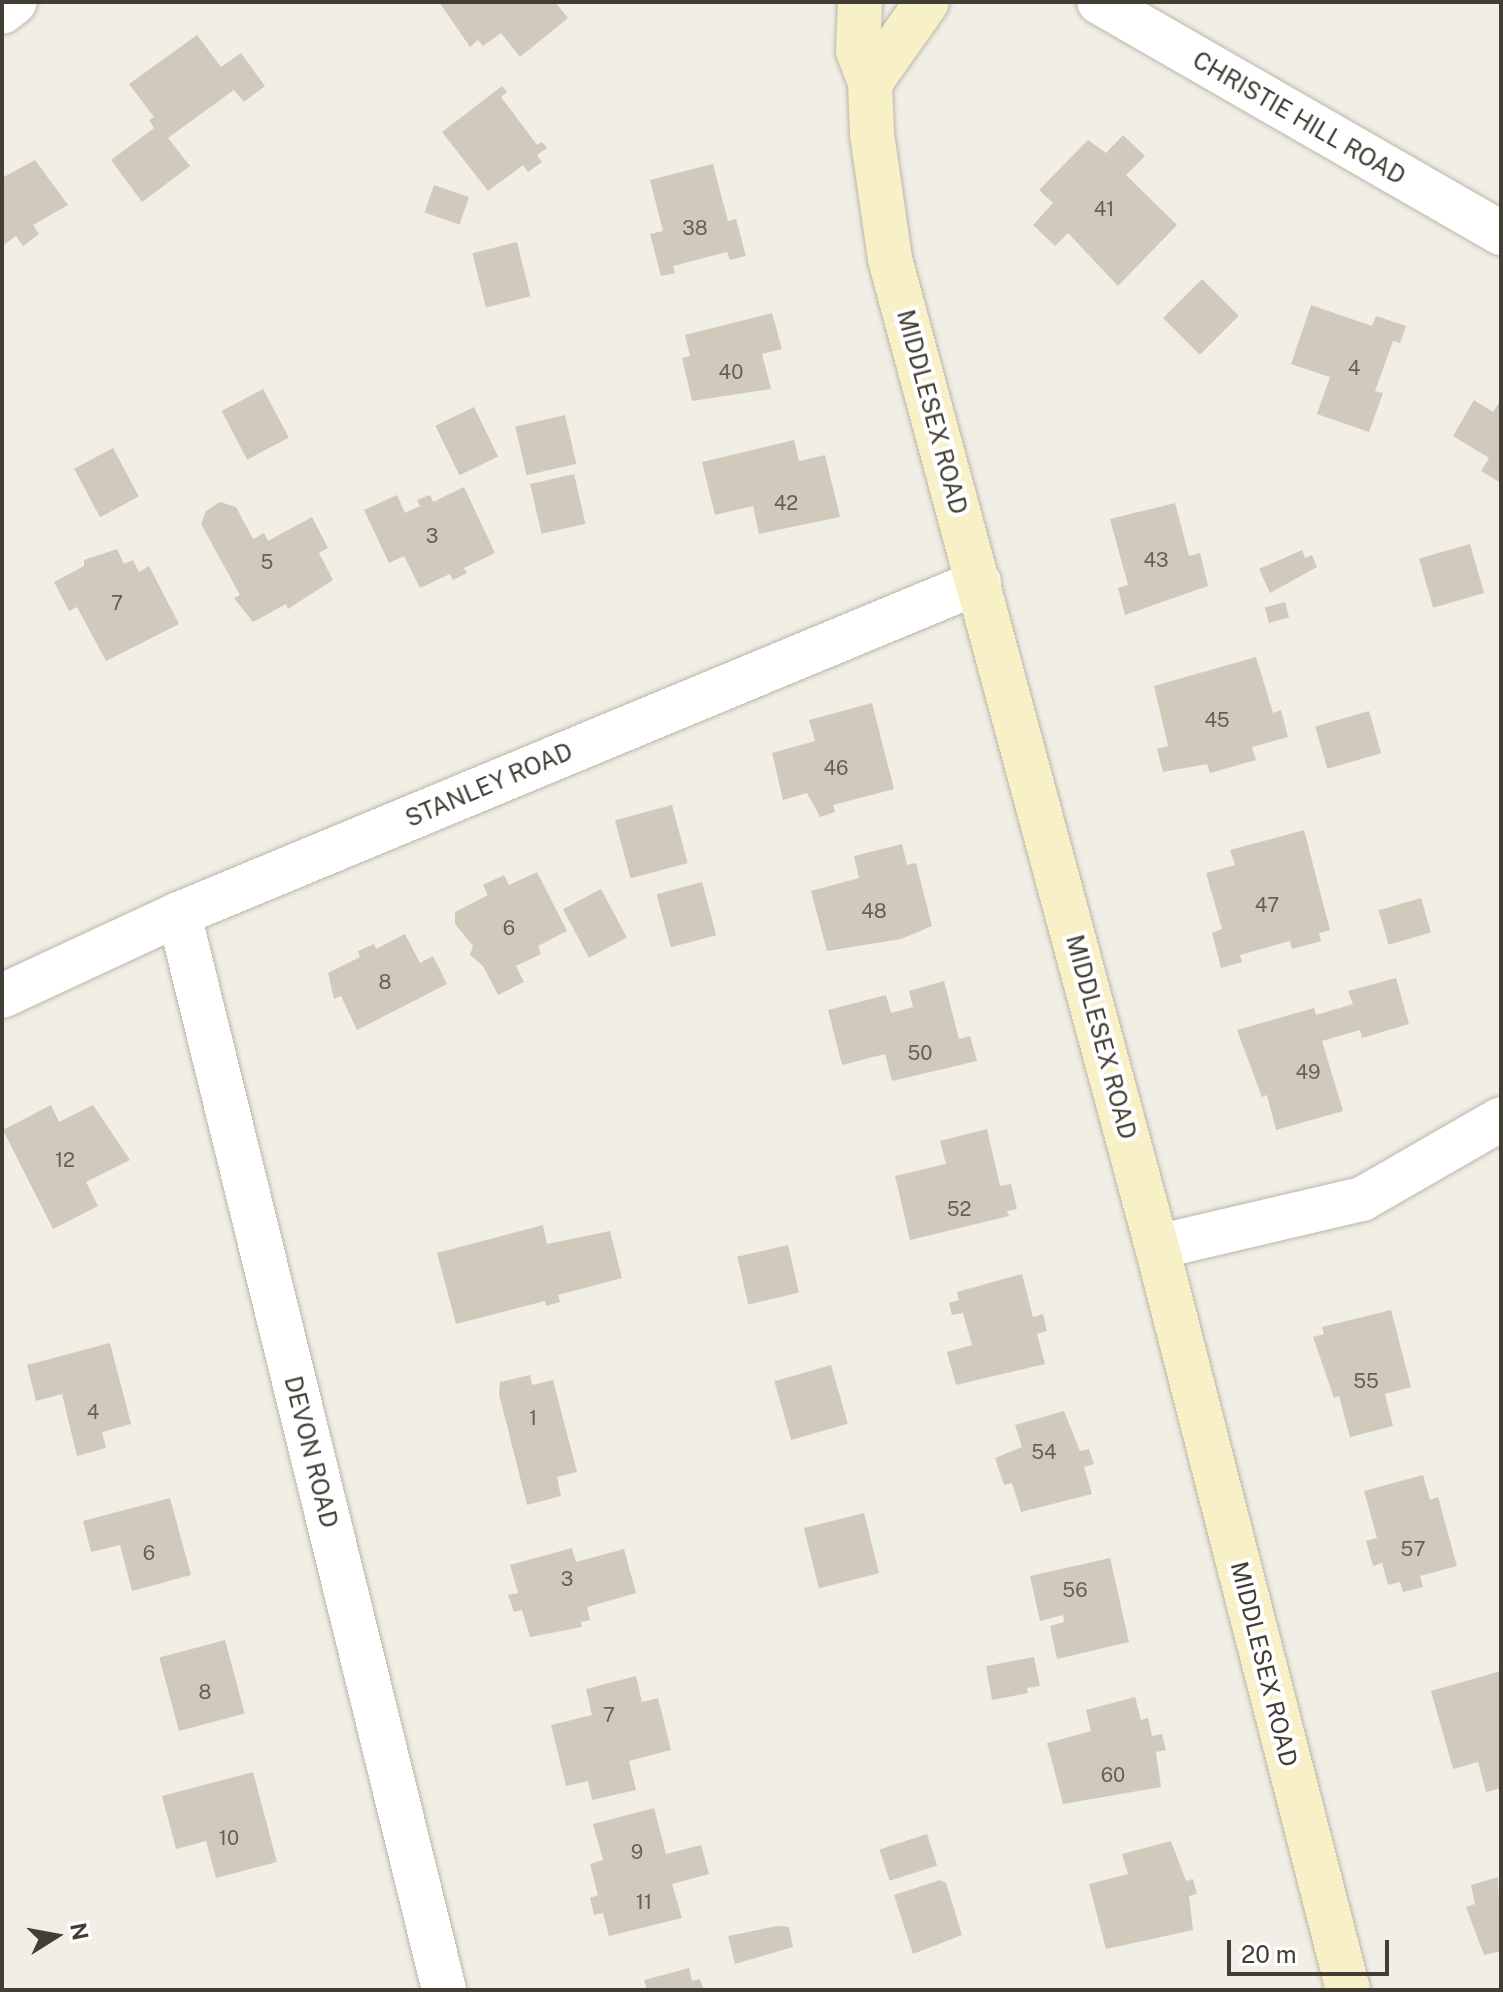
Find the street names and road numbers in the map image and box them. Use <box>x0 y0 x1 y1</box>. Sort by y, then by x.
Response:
street label: CHRISTIE HILL ROAD <box>1188 45 1410 191</box>
street label: MIDDLESEX ROAD <box>891 307 973 517</box>
street label: STANLEY ROAD <box>401 737 577 833</box>
street label: MIDDLESEX ROAD <box>1060 932 1142 1142</box>
street label: DEVON ROAD <box>278 1373 344 1531</box>
street label: MIDDLESEX ROAD <box>1225 1558 1303 1770</box>

